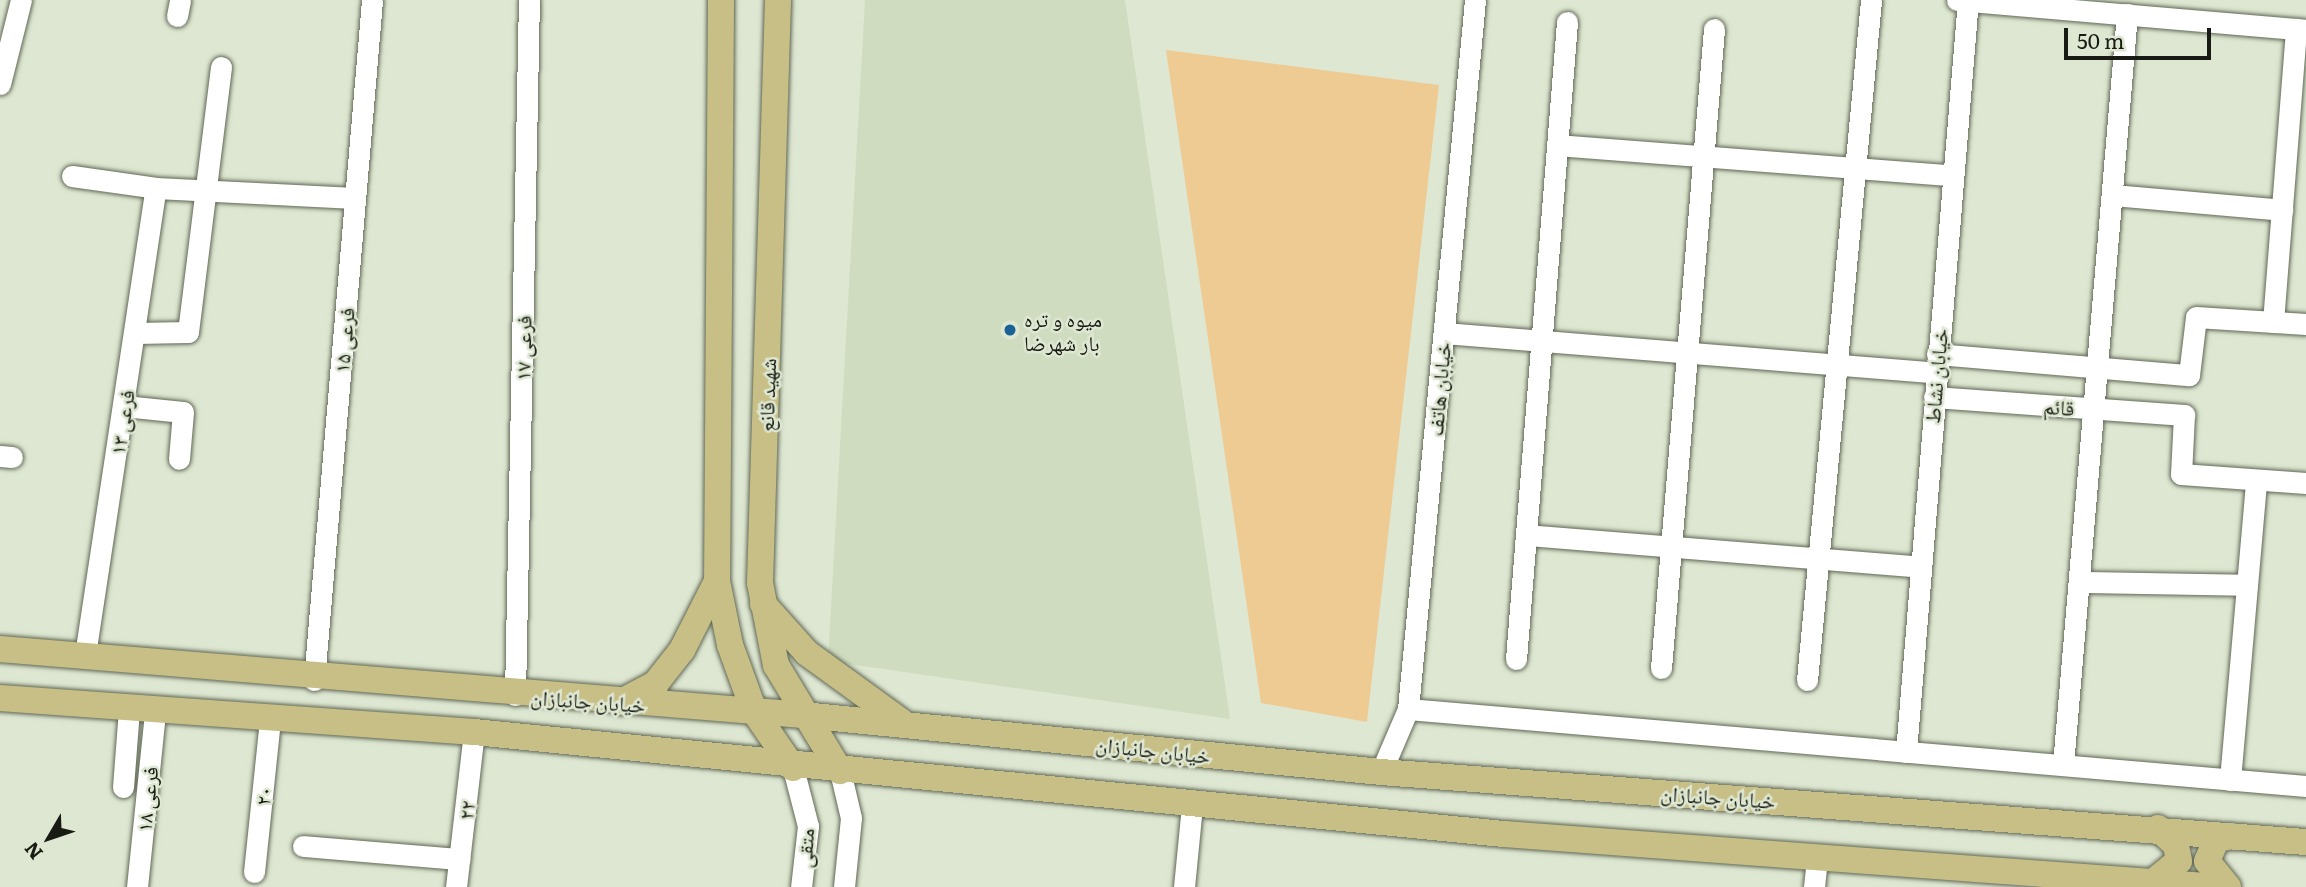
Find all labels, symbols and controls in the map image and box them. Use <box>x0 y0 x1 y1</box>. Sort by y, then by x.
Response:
scale bar <box>2068 14 2215 58</box>
text: 50 m <box>2077 24 2124 55</box>
place label: میوه و تره بار شهرضا <box>1024 305 1102 355</box>
street label: فرعی ۱۵ <box>328 306 358 374</box>
street label: فرعی ۱۷ <box>509 315 535 381</box>
marker: میوه و تره بار شهرضا <box>1002 322 1018 338</box>
street label: خیابان نشاط <box>1918 328 1952 424</box>
street label: خیابان هاتف <box>1421 341 1455 437</box>
street label: شهید قانع <box>752 358 780 432</box>
street label: فرعی ۱۳ <box>103 388 139 456</box>
street label: قائم <box>2043 392 2075 420</box>
street label: خیابان جانبازان <box>530 683 646 717</box>
street label: خیابان جانبازان <box>1094 730 1212 768</box>
street label: فرعی ۱۸ <box>130 765 162 833</box>
street label: خیابان جانبازان <box>1660 779 1776 813</box>
street label: ۲۰ <box>248 785 276 807</box>
street label: ۲۲ <box>451 799 479 821</box>
north arrow <box>14 803 84 873</box>
street label: متقی <box>790 827 818 869</box>
text: N <box>17 836 49 866</box>

